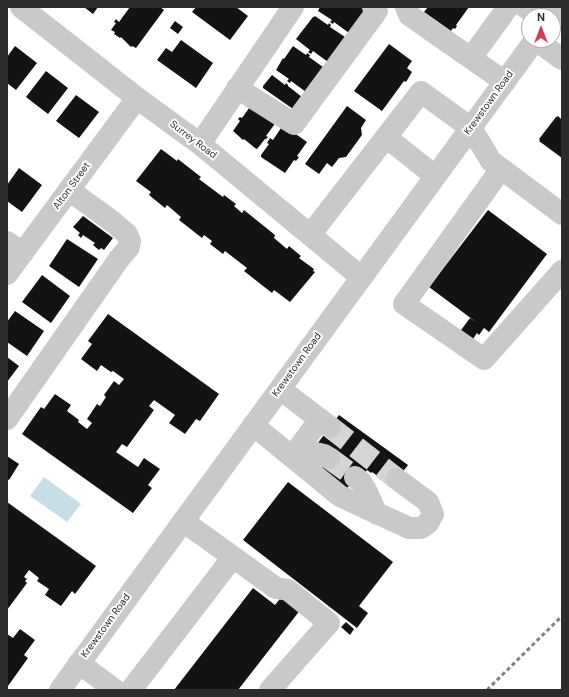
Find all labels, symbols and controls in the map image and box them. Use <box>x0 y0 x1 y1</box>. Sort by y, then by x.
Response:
north arrow <box>521 8 561 48</box>
text: N <box>537 10 545 24</box>
street label: Krewstown Road <box>462 69 516 137</box>
street label: Surrey Road <box>167 118 219 162</box>
street label: Alton Street <box>51 160 93 212</box>
street label: Krewstown Road <box>270 331 324 399</box>
street label: Krewstown Road <box>79 592 133 660</box>

